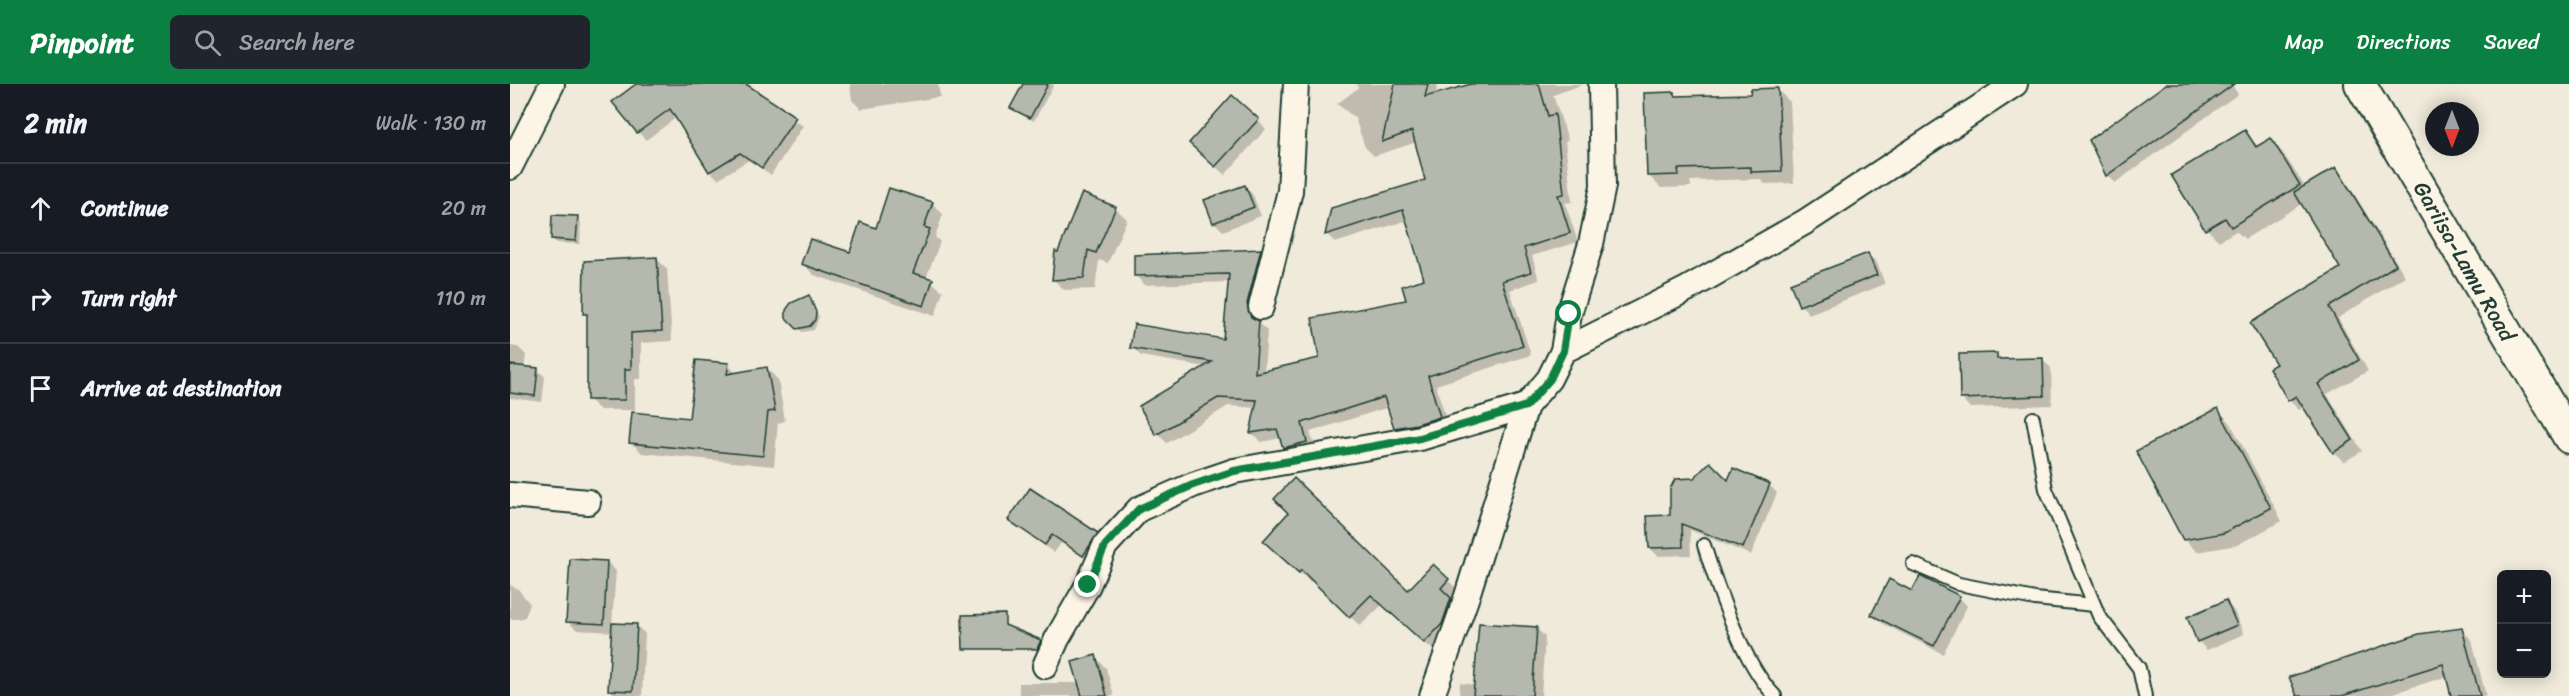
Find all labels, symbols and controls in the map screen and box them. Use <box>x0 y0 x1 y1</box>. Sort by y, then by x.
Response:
search box <box>170 15 590 69</box>
text: Pinpoint <box>30 18 134 67</box>
text: Search here <box>239 23 355 62</box>
text: Map <box>2285 23 2323 61</box>
text: Directions <box>2356 23 2451 61</box>
text: Saved <box>2484 23 2539 61</box>
icon: search <box>191 26 224 59</box>
text: 2 min <box>24 100 87 146</box>
north arrow <box>2425 102 2479 156</box>
text: Walk · 130 m <box>376 106 486 141</box>
street label: Gariisa-Lamu Road <box>2403 174 2527 350</box>
text: Continue <box>81 189 169 228</box>
text: 20 m <box>441 191 486 226</box>
icon: ahead <box>24 192 57 225</box>
text: Turn right <box>81 279 176 318</box>
text: 110 m <box>436 281 486 316</box>
icon: right <box>24 282 57 315</box>
route start <box>1555 300 1581 326</box>
text: Arrive at destination <box>81 369 282 408</box>
icon: arrive <box>24 372 57 405</box>
map controls <box>2497 570 2551 678</box>
button: + <box>2497 570 2551 624</box>
route end <box>1074 571 1100 597</box>
button: − <box>2497 624 2551 678</box>

